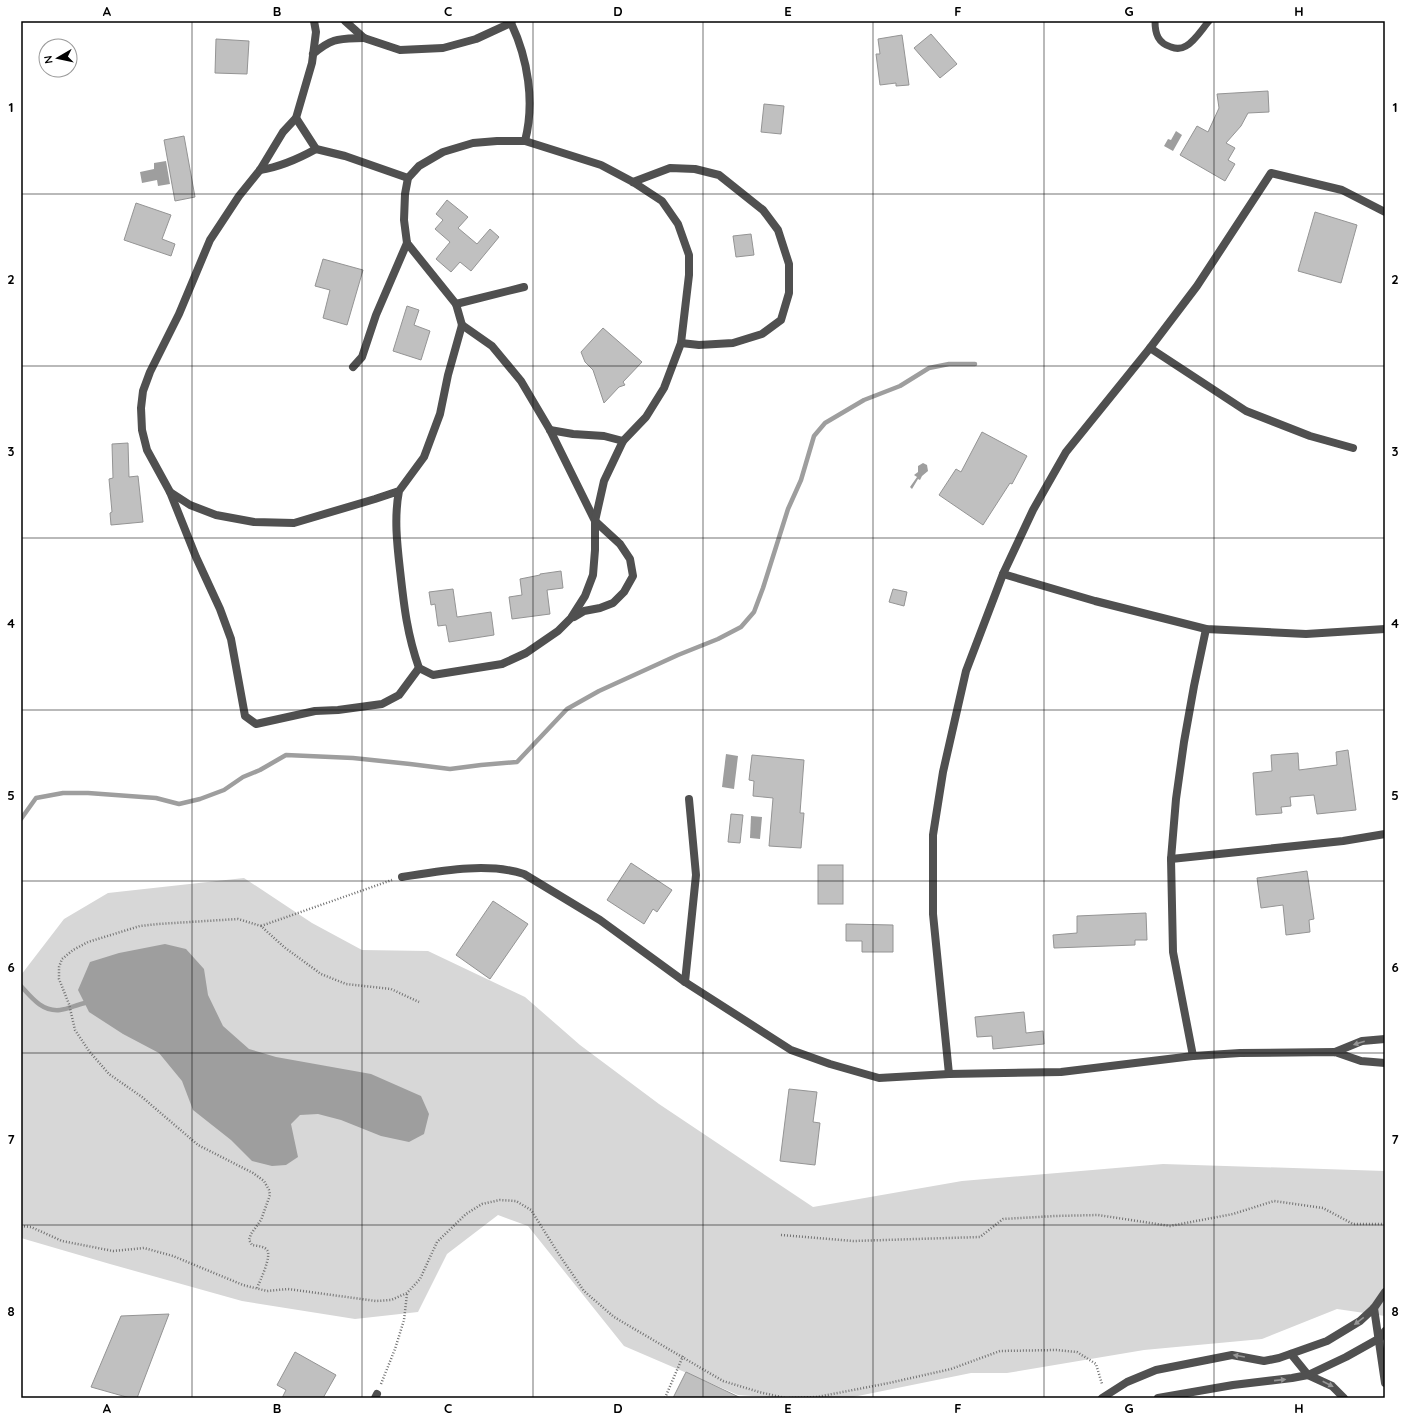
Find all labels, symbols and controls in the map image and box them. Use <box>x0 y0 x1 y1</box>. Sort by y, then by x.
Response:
text: A <box>103 3 112 19</box>
text: B <box>273 3 281 19</box>
text: C <box>444 3 452 19</box>
text: D <box>613 3 623 19</box>
text: E <box>784 3 792 19</box>
text: F <box>954 3 962 19</box>
text: G <box>1124 3 1134 19</box>
text: H <box>1294 3 1304 19</box>
north arrow <box>38 38 78 78</box>
text: N <box>41 54 56 65</box>
text: 1 <box>8 99 14 115</box>
text: 1 <box>1392 99 1398 115</box>
text: 2 <box>7 271 15 287</box>
text: 2 <box>1391 271 1399 287</box>
text: 3 <box>8 443 15 459</box>
text: 3 <box>1392 443 1399 459</box>
text: 4 <box>7 615 15 631</box>
text: 4 <box>1391 615 1399 631</box>
text: 5 <box>7 787 15 803</box>
text: 5 <box>1391 787 1399 803</box>
text: 6 <box>7 959 15 975</box>
text: 6 <box>1391 959 1399 975</box>
one-way arrow <box>1353 1040 1365 1046</box>
text: 7 <box>7 1131 15 1147</box>
text: 7 <box>1391 1131 1399 1147</box>
text: 8 <box>7 1303 15 1319</box>
text: 8 <box>1391 1303 1399 1319</box>
one-way arrow <box>1354 1317 1365 1325</box>
one-way arrow <box>1233 1353 1245 1359</box>
one-way arrow <box>1274 1376 1286 1383</box>
one-way arrow <box>1322 1381 1334 1387</box>
text: A <box>103 1400 112 1416</box>
text: B <box>273 1400 281 1416</box>
text: C <box>444 1400 452 1416</box>
text: D <box>613 1400 623 1416</box>
text: E <box>784 1400 792 1416</box>
text: F <box>954 1400 962 1416</box>
text: G <box>1124 1400 1134 1416</box>
text: H <box>1294 1400 1304 1416</box>

